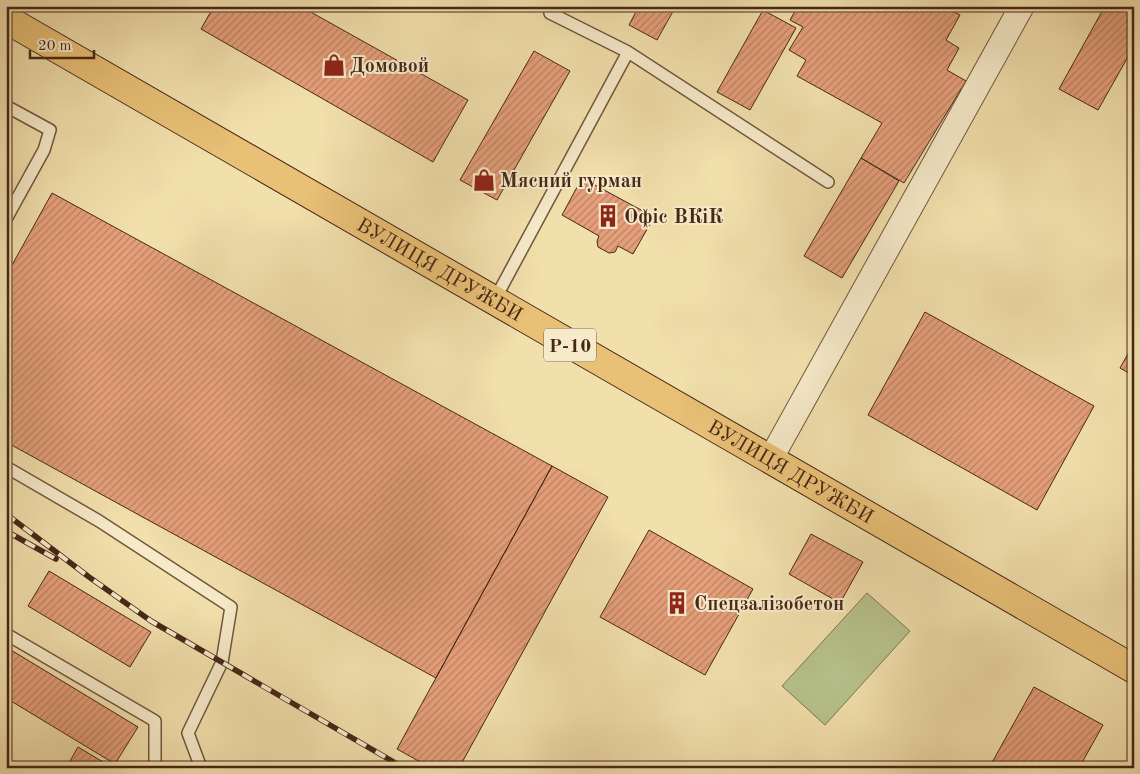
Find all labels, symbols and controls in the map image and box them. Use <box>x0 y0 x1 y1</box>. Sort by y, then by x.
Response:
scale bar <box>30 28 94 60</box>
text: 20 m <box>38 39 72 54</box>
shop icon: Домовой <box>321 52 347 78</box>
place label: Домовой <box>350 57 429 77</box>
shop icon: Мясний гурман <box>471 167 497 193</box>
place label: Мясний гурман <box>500 172 642 192</box>
building icon: Офіс ВКіК <box>595 203 621 229</box>
place label: Офіс ВКіК <box>624 208 723 228</box>
street label: ВУЛИЦЯ ДРУЖБИ <box>353 215 525 326</box>
road number: Р-10 <box>544 328 596 362</box>
street label: ВУЛИЦЯ ДРУЖБИ <box>704 418 876 529</box>
building icon: Спецзалізобетон <box>664 590 690 616</box>
place label: Спецзалізобетон <box>694 595 844 615</box>

